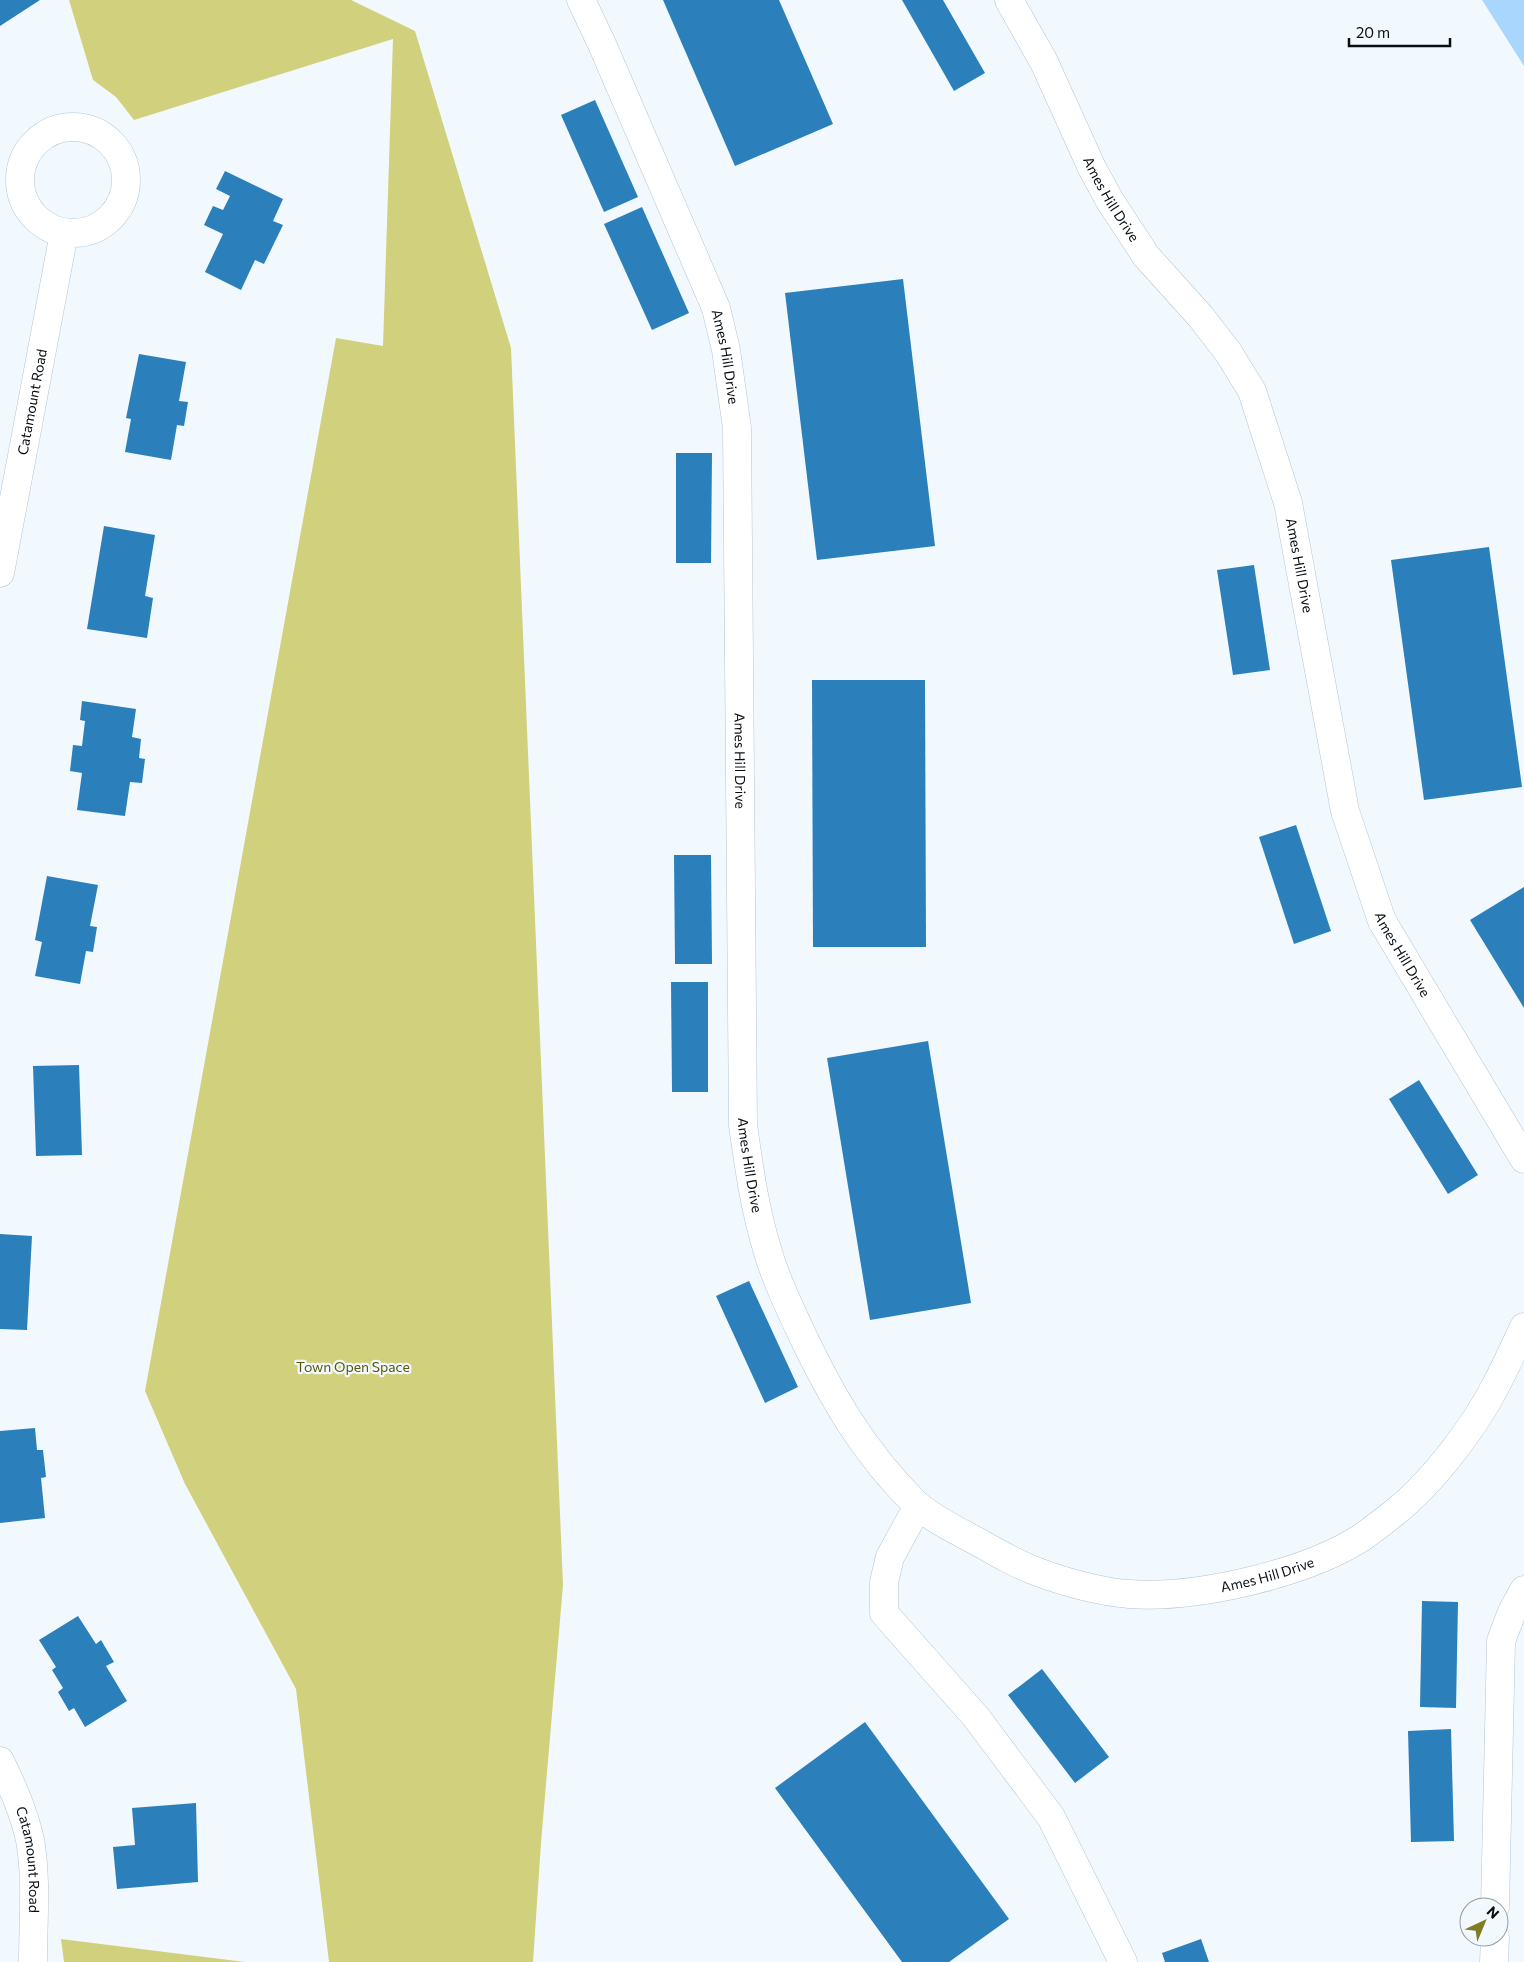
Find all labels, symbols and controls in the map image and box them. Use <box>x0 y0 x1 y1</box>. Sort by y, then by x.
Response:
scale bar <box>1349 15 1450 47</box>
text: 20 m <box>1356 23 1390 41</box>
street label: Ames Hill Drive <box>1080 154 1143 245</box>
street label: Ames Hill Drive <box>709 308 743 405</box>
street label: Catamount Road <box>13 347 50 456</box>
street label: Ames Hill Drive <box>1283 516 1317 614</box>
street label: Ames Hill Drive <box>731 713 749 809</box>
street label: Ames Hill Drive <box>1372 910 1434 1000</box>
street label: Ames Hill Drive <box>735 1118 766 1214</box>
park label: Town Open Space <box>296 1358 410 1375</box>
street label: Ames Hill Drive <box>1219 1553 1316 1595</box>
street label: Catamount Road <box>13 1804 43 1913</box>
north arrow <box>1459 1897 1509 1947</box>
text: N <box>1484 1903 1503 1922</box>

